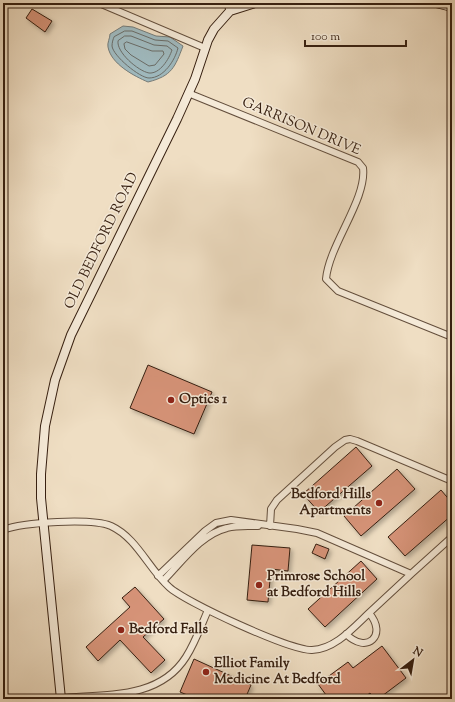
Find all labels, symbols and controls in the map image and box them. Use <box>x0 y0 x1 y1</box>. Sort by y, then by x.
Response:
scale bar <box>305 22 406 48</box>
text: 100 m <box>311 28 340 46</box>
street label: GARRISON DRIVE <box>239 93 364 161</box>
street label: OLD BEDFORD ROAD <box>60 169 144 313</box>
place label: Optics 1 <box>179 390 227 410</box>
marker: Optics 1 <box>166 395 176 405</box>
place label: Bedford Hills Apartments <box>291 485 371 521</box>
marker: Bedford Hills Apartments <box>374 498 384 508</box>
place label: Primrose School at Bedford Hills <box>267 567 365 603</box>
marker: Primrose School at Bedford Hills <box>254 580 264 590</box>
place label: Bedford Falls <box>129 620 208 640</box>
marker: Bedford Falls <box>116 625 126 635</box>
north arrow <box>393 640 433 680</box>
text: N <box>409 643 426 662</box>
place label: Elliot Family Medicine At Bedford <box>214 654 341 690</box>
marker: Elliot Family Medicine At Bedford <box>201 667 211 677</box>

